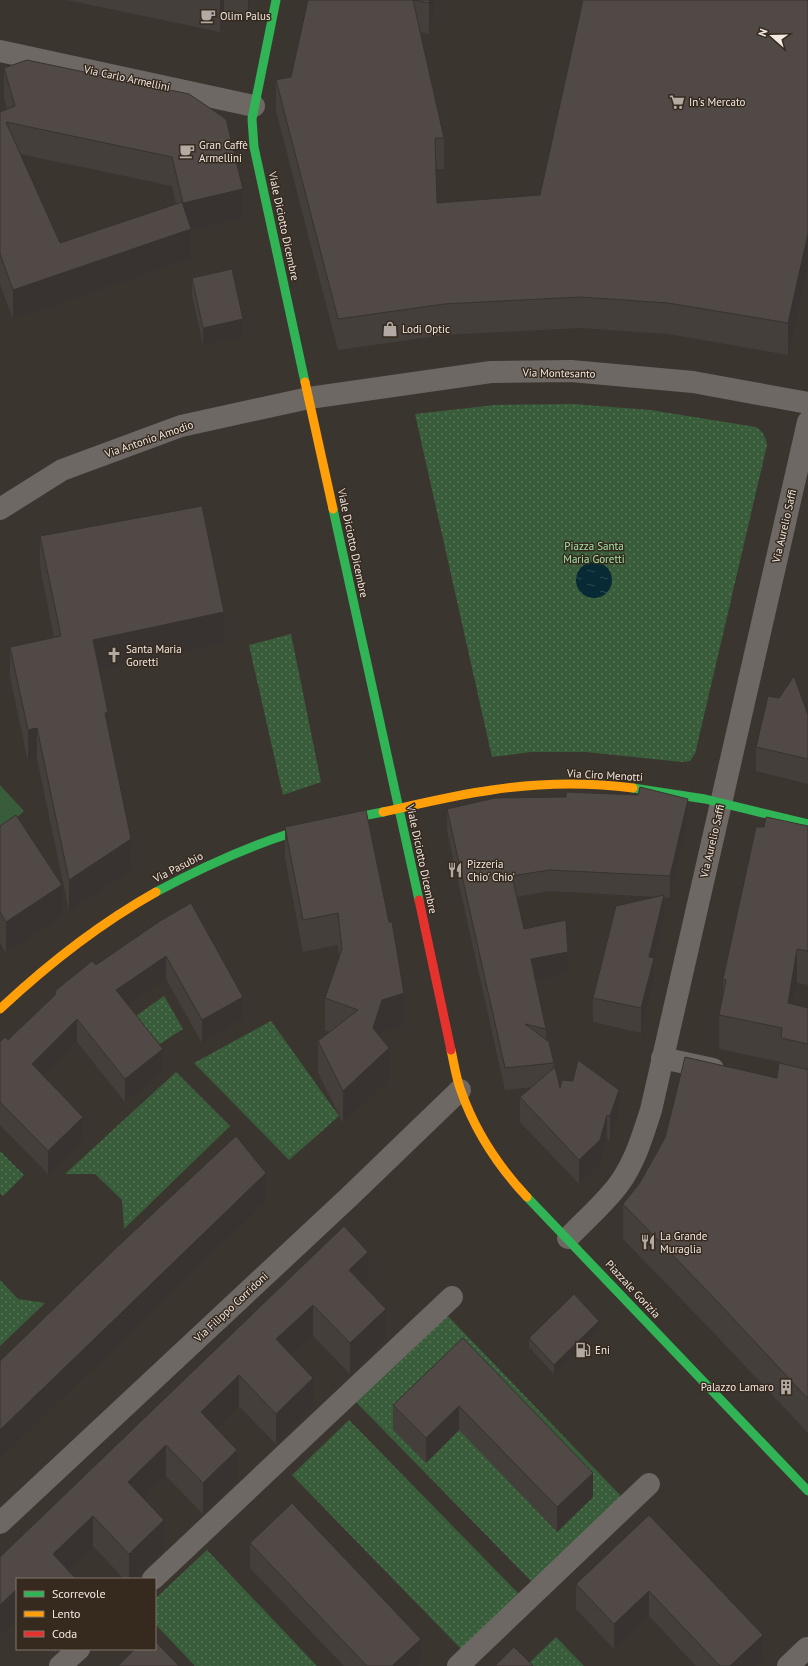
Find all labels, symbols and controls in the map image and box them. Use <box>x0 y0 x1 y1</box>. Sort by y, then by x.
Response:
cafe icon: Olim Palus <box>199 7 217 25</box>
place label: Olim Palus <box>220 9 271 23</box>
north arrow <box>752 16 792 56</box>
text: N <box>755 27 770 38</box>
street label: Via Carlo Armellini <box>82 62 171 94</box>
supermarket icon: In's Mercato <box>668 93 686 111</box>
place label: In's Mercato <box>689 95 746 109</box>
place label: Gran Caffè Armellini <box>199 138 248 165</box>
cafe icon: Gran Caffè Armellini <box>178 142 196 160</box>
street label: Viale Diciotto Dicembre <box>265 169 302 282</box>
shop icon: Lodi Optic <box>381 320 399 338</box>
place label: Lodi Optic <box>402 322 450 336</box>
street label: Via Montesanto <box>521 365 596 381</box>
street label: Via Antonio Amodio <box>102 417 195 461</box>
street label: Viale Diciotto Dicembre <box>334 486 371 599</box>
street label: Via Aurelio Saffi <box>769 488 799 565</box>
park label: Piazza Santa Maria Goretti <box>563 539 625 566</box>
place label: Santa Maria Goretti <box>126 642 182 669</box>
church icon: Santa Maria Goretti <box>105 646 123 664</box>
street label: Via Ciro Menotti <box>566 766 643 784</box>
street label: Viale Diciotto Dicembre <box>403 802 440 915</box>
street label: Via Aurelio Saffi <box>697 803 727 880</box>
street label: Via Pasubio <box>150 848 205 886</box>
place label: Pizzeria Chio' Chio' <box>467 857 515 884</box>
restaurant icon: Pizzeria Chio' Chio' <box>446 861 464 879</box>
place label: La Grande Muraglia <box>660 1229 708 1256</box>
restaurant icon: La Grande Muraglia <box>639 1233 657 1251</box>
street label: Piazzale Gorizia <box>603 1257 663 1321</box>
street label: Via Filippo Corridoni <box>190 1269 271 1346</box>
fuel station icon: Eni <box>574 1341 592 1359</box>
place label: Eni <box>595 1343 610 1357</box>
building icon: Palazzo Lamaro <box>777 1378 795 1396</box>
place label: Palazzo Lamaro <box>701 1380 774 1394</box>
legend <box>16 1578 156 1650</box>
text: Scorrevole <box>52 1586 106 1601</box>
text: Lento <box>52 1606 81 1621</box>
text: Coda <box>52 1626 77 1641</box>

